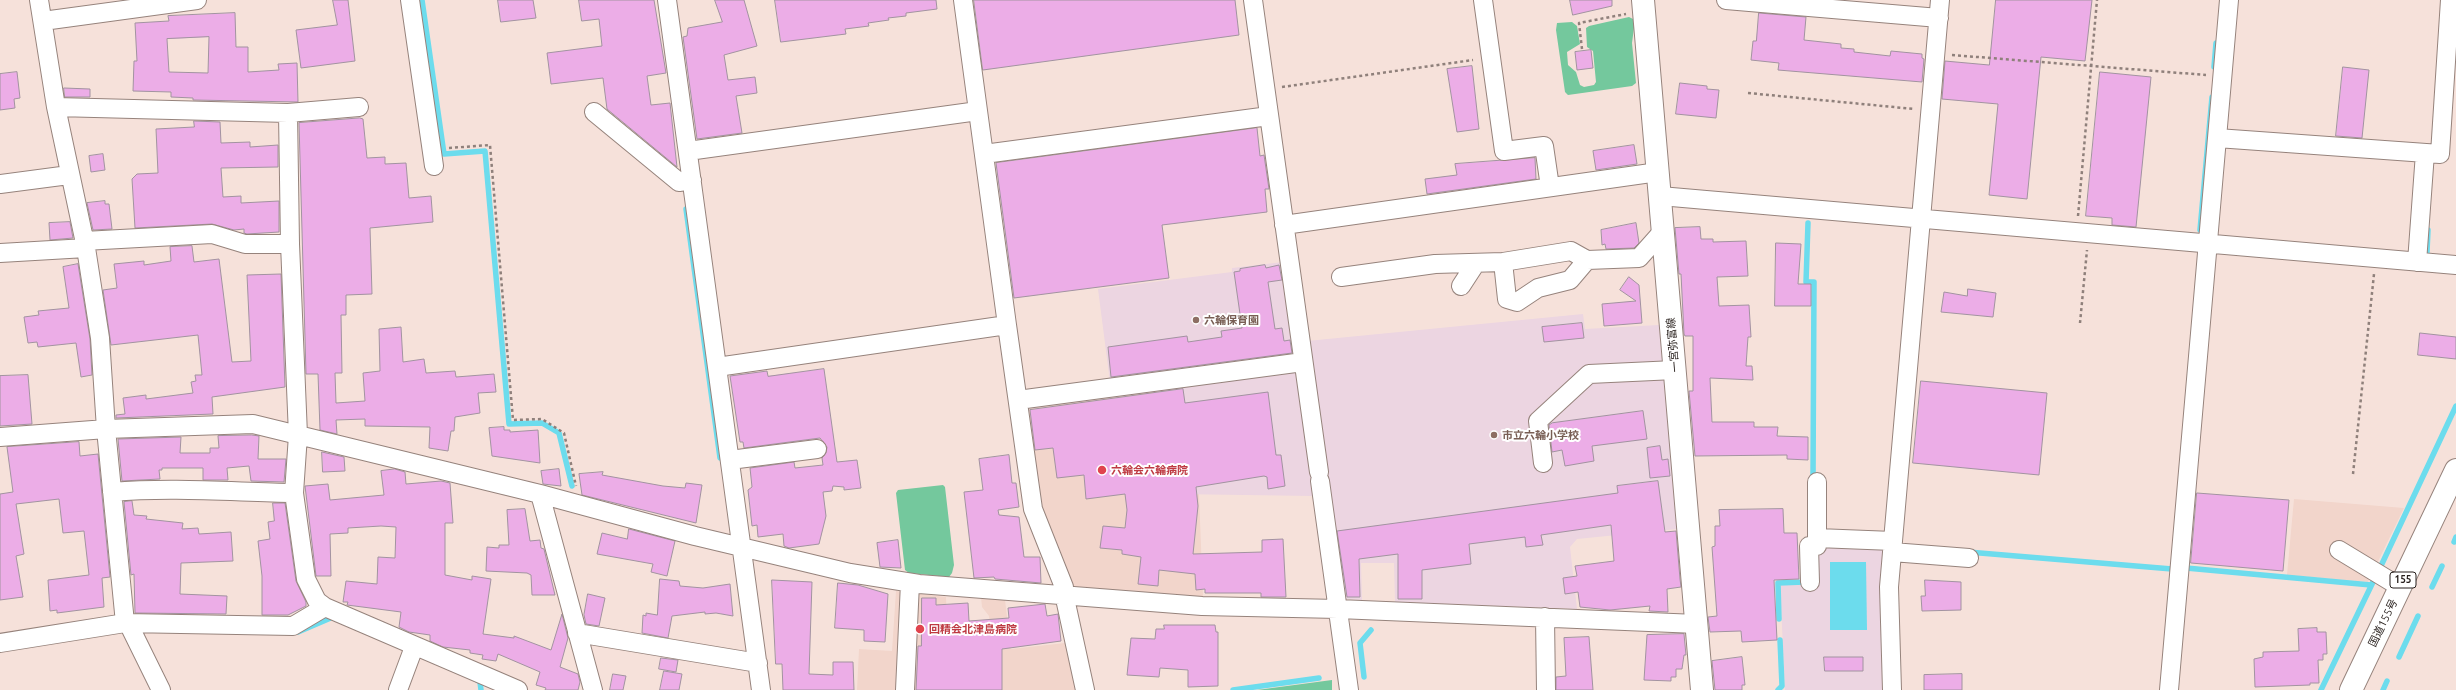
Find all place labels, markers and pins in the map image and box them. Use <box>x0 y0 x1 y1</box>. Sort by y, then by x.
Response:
place label: 六輪保育園 <box>1204 313 1259 327</box>
marker: 六輪保育園 <box>1191 315 1201 325</box>
place label: 市立六輪小学校 <box>1502 428 1579 442</box>
marker: 市立六輪小学校 <box>1489 430 1499 440</box>
place label: 六輪会六輪病院 <box>1111 463 1188 477</box>
marker: 六輪会六輪病院 <box>1096 464 1108 476</box>
place label: 回精会北津島病院 <box>929 622 1017 636</box>
marker: 回精会北津島病院 <box>914 623 926 635</box>

